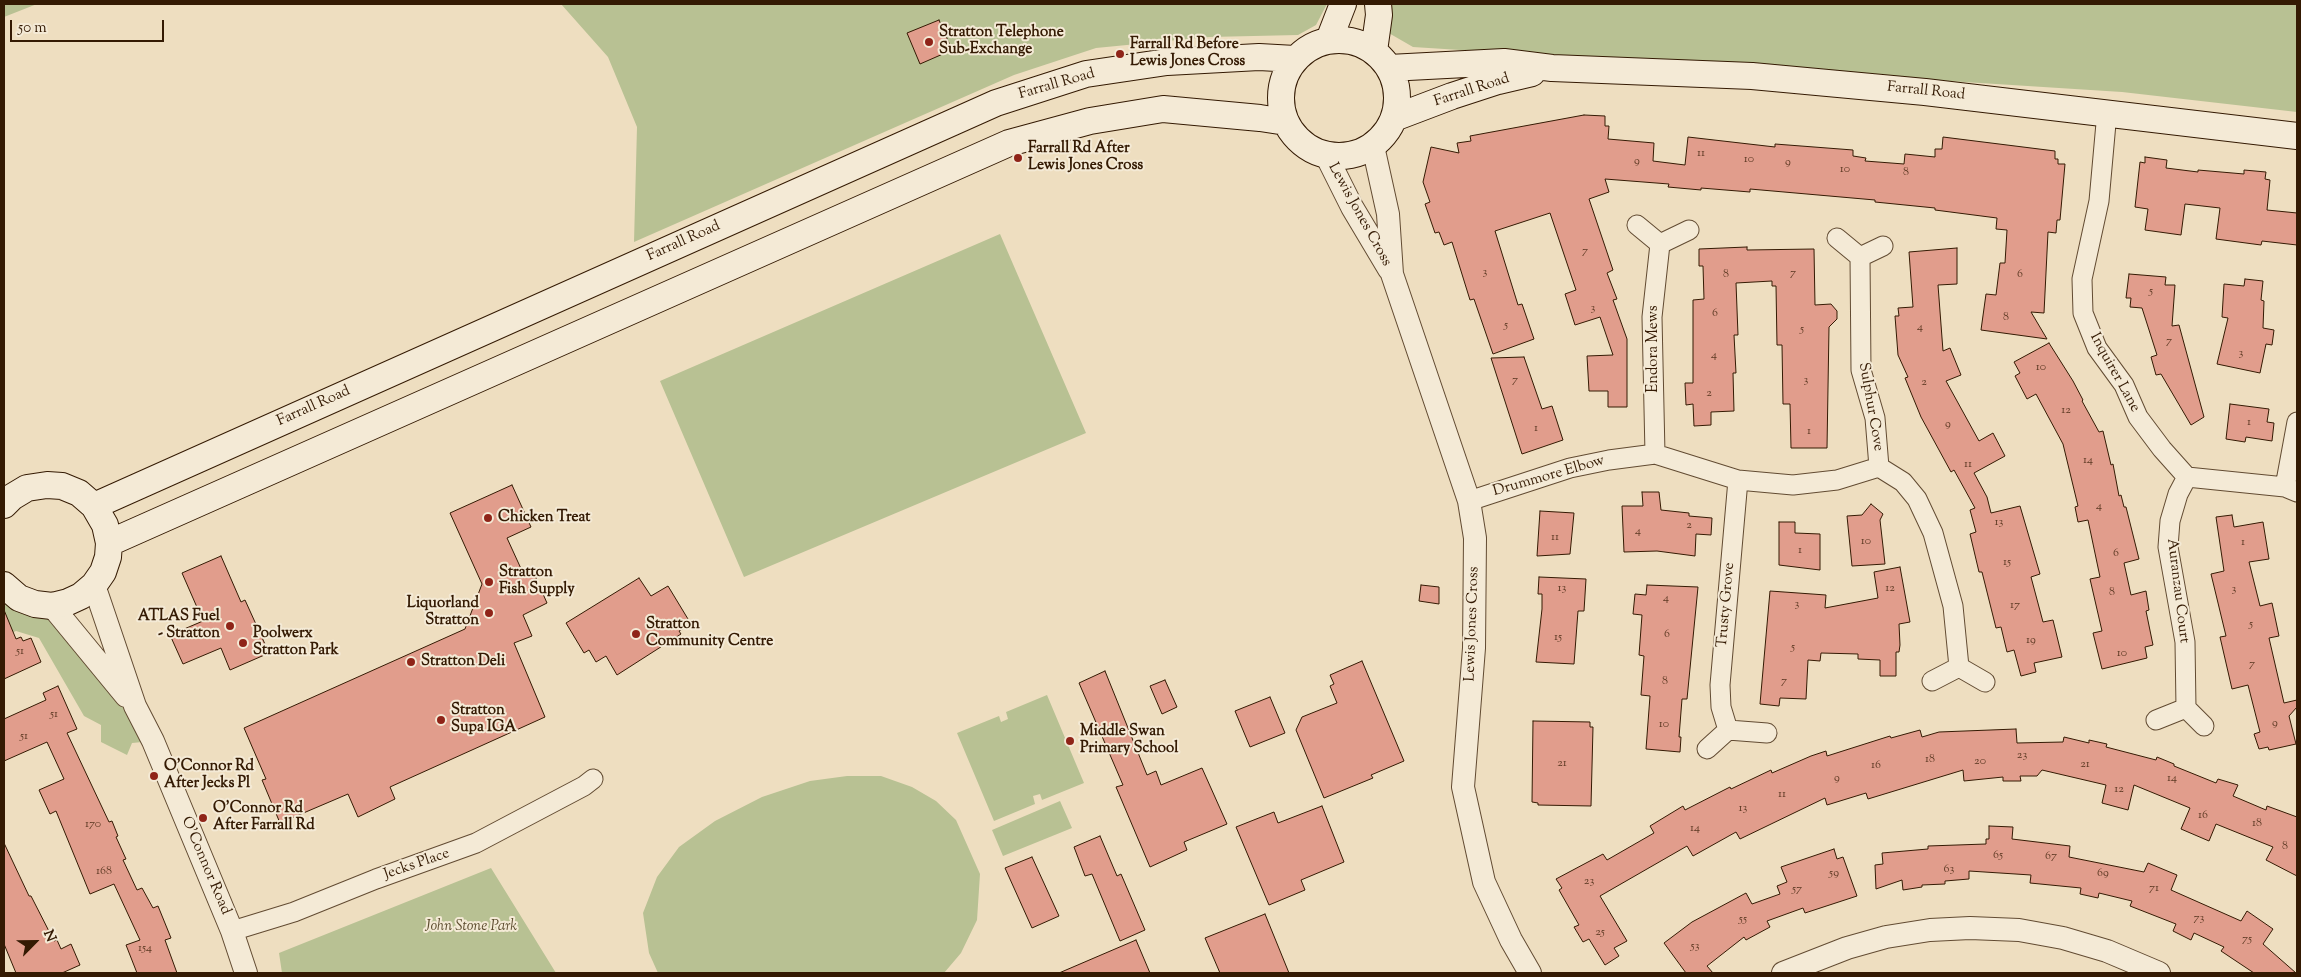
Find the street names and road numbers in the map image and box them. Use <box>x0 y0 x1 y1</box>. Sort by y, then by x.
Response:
street label: Farrall Road <box>1017 66 1097 104</box>
street label: Farrall Road <box>1432 70 1512 112</box>
street label: Farrall Road <box>1886 79 1966 105</box>
street label: Lewis Jones Cross <box>1323 160 1395 270</box>
street label: Farrall Road <box>645 218 723 266</box>
street label: Endora Mews <box>1645 305 1663 393</box>
street label: Inquirer Lane <box>2085 330 2143 416</box>
street label: Sulphur Cove <box>1853 361 1887 453</box>
street label: Farrall Road <box>275 383 353 431</box>
street label: Drummore Elbow <box>1491 452 1607 502</box>
street label: Auranzau Court <box>2162 538 2192 644</box>
street label: Trusty Grove <box>1714 562 1740 648</box>
street label: Lewis Jones Cross <box>1462 566 1484 682</box>
street label: O'Connor Road <box>176 814 234 918</box>
street label: Jecks Place <box>382 845 452 885</box>

